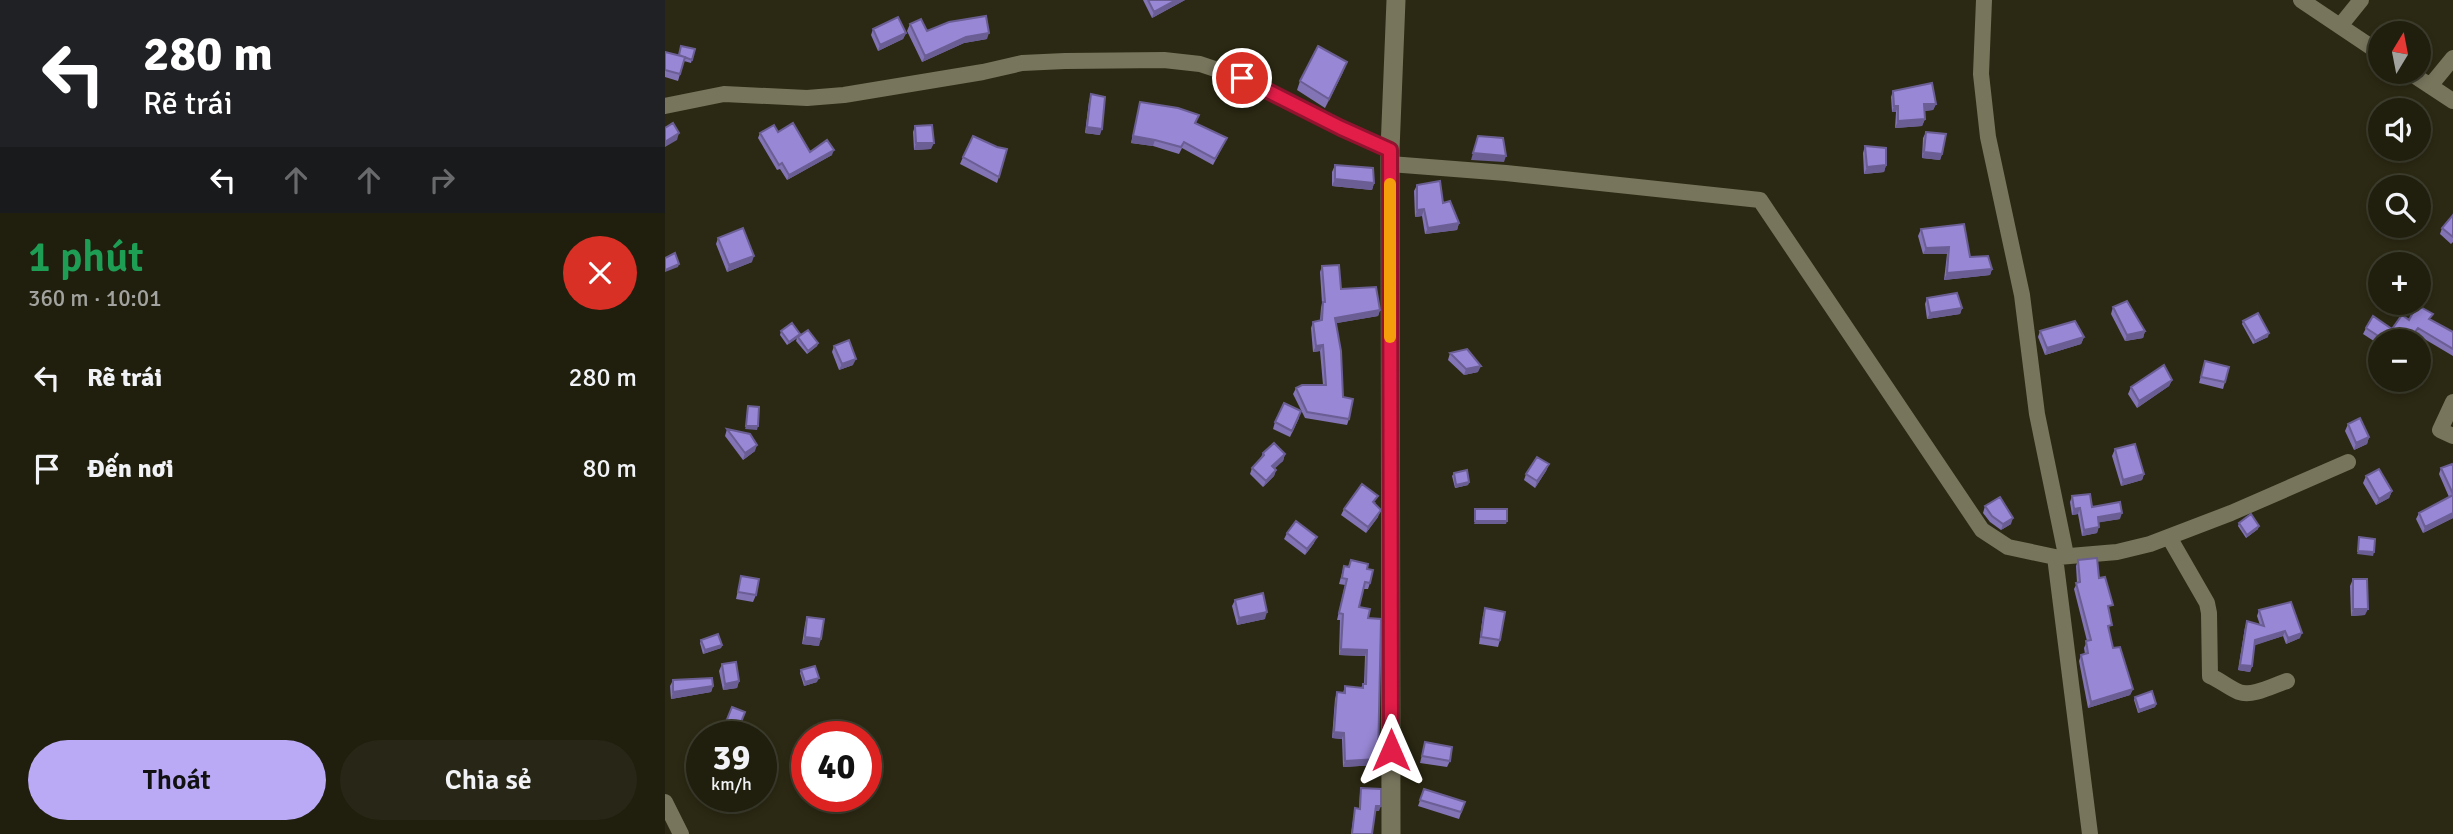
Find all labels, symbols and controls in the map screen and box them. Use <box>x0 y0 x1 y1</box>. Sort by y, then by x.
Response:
north arrow <box>2368 21 2431 84</box>
map controls <box>2368 21 2431 392</box>
text: 280 m <box>143 24 273 84</box>
icon: left <box>28 28 119 119</box>
pin <box>1212 48 1272 108</box>
icon: arrive <box>1223 59 1261 97</box>
text: Rẽ trái <box>143 84 233 123</box>
button: sound <box>2368 98 2431 161</box>
icon: left <box>204 161 242 199</box>
icon: ahead <box>277 161 315 199</box>
icon: ahead <box>350 161 388 199</box>
icon: right <box>423 161 461 199</box>
button: search <box>2368 175 2431 238</box>
text: 1 phút <box>28 232 143 283</box>
button: close <box>563 236 637 310</box>
button: + <box>2368 252 2431 315</box>
text: 360 m · 10:01 <box>28 284 162 313</box>
button: − <box>2368 329 2431 392</box>
icon: left <box>28 359 66 397</box>
text: Rẽ trái <box>87 362 162 394</box>
text: 280 m <box>568 362 637 394</box>
icon: arrive <box>28 450 66 488</box>
text: Đến nơi <box>87 453 174 485</box>
text: 80 m <box>582 453 637 485</box>
position arrow <box>1354 713 1428 787</box>
speed limit sign: 40 <box>791 721 882 812</box>
text: 39 <box>713 736 750 779</box>
button: Thoát <box>28 740 326 820</box>
button: Chia sẻ <box>340 740 637 820</box>
text: km/h <box>711 773 752 795</box>

